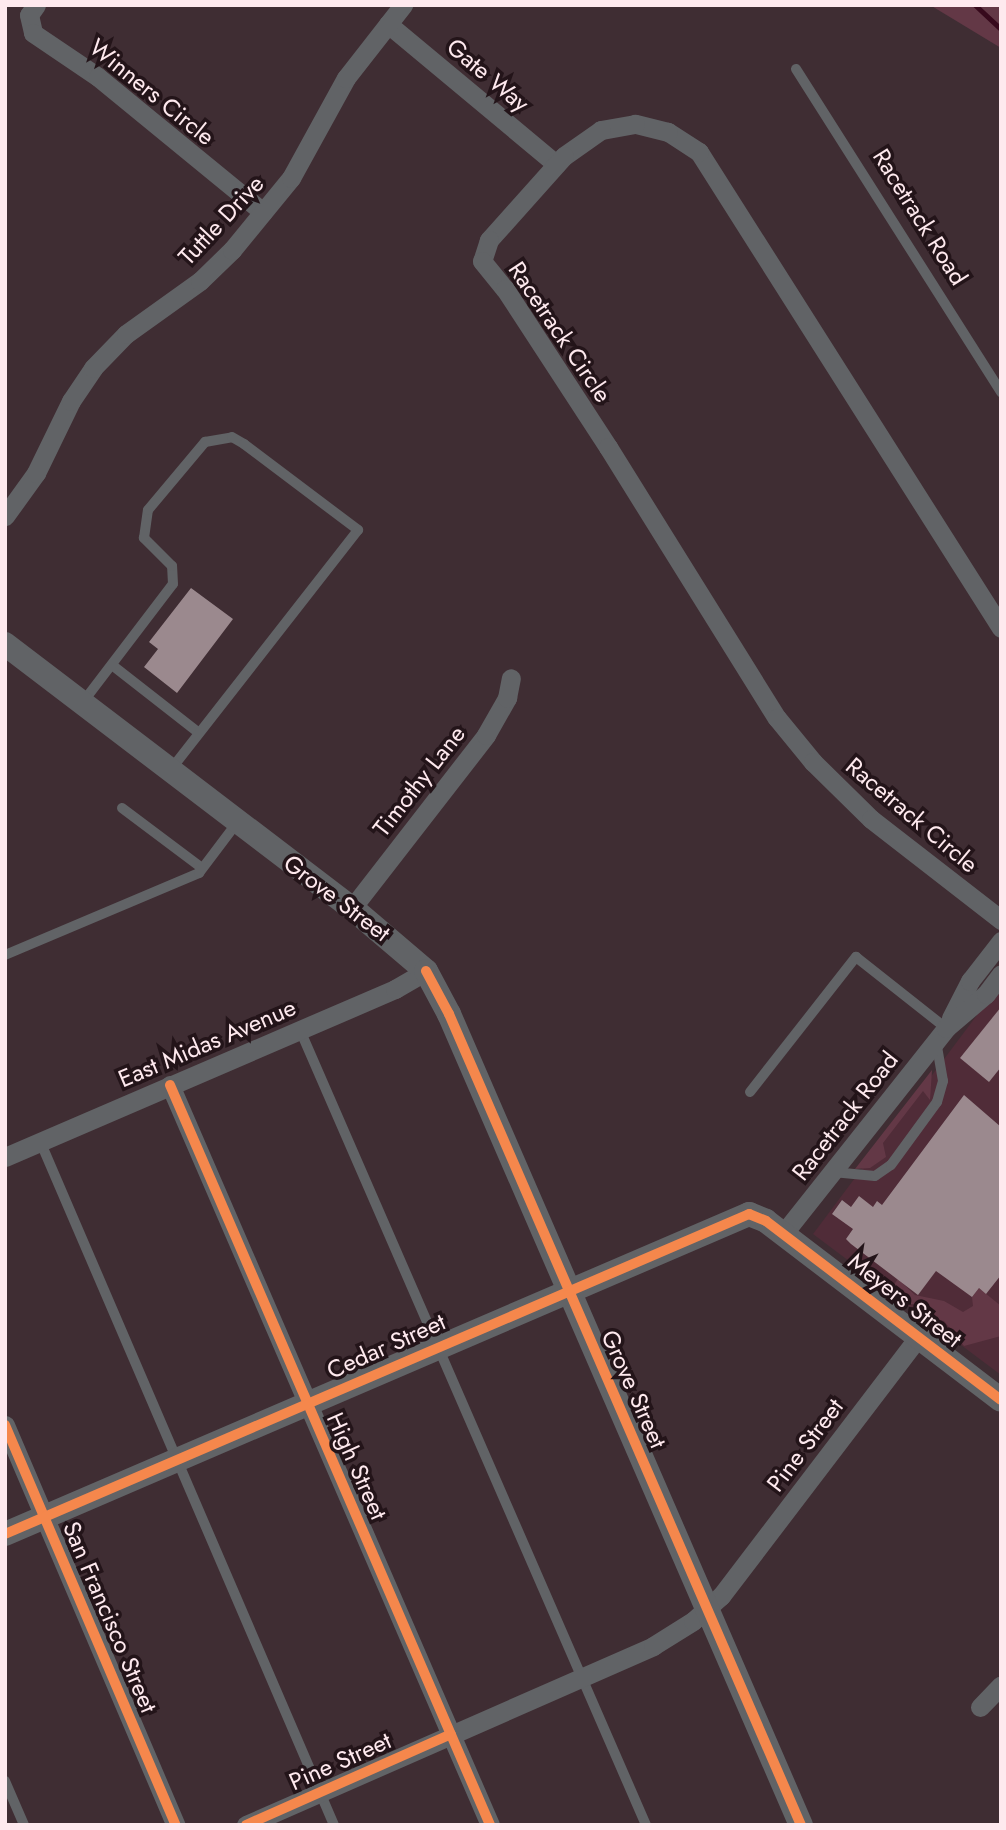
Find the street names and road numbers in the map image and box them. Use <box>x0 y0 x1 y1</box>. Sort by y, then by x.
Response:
street label: Gate Way <box>441 32 535 118</box>
street label: Winners Circle <box>84 33 220 151</box>
street label: Racetrack Road <box>867 143 973 291</box>
street label: Tuttle Drive <box>172 169 270 271</box>
street label: Racetrack Circle <box>502 256 618 408</box>
street label: Timothy Lane <box>367 720 471 842</box>
street label: Racetrack Circle <box>840 751 984 879</box>
street label: Grove Street <box>278 849 396 947</box>
street label: East Midas Avenue <box>114 993 300 1093</box>
street label: Racetrack Road <box>786 1046 904 1186</box>
street label: Meyers Street <box>842 1247 968 1353</box>
street label: Cedar Street <box>322 1307 450 1385</box>
street label: Grove Street <box>595 1325 673 1453</box>
street label: Pine Street <box>761 1393 849 1497</box>
street label: High Street <box>321 1408 393 1524</box>
street label: San Francisco Street <box>57 1517 163 1717</box>
street label: Pine Street <box>284 1726 396 1796</box>

